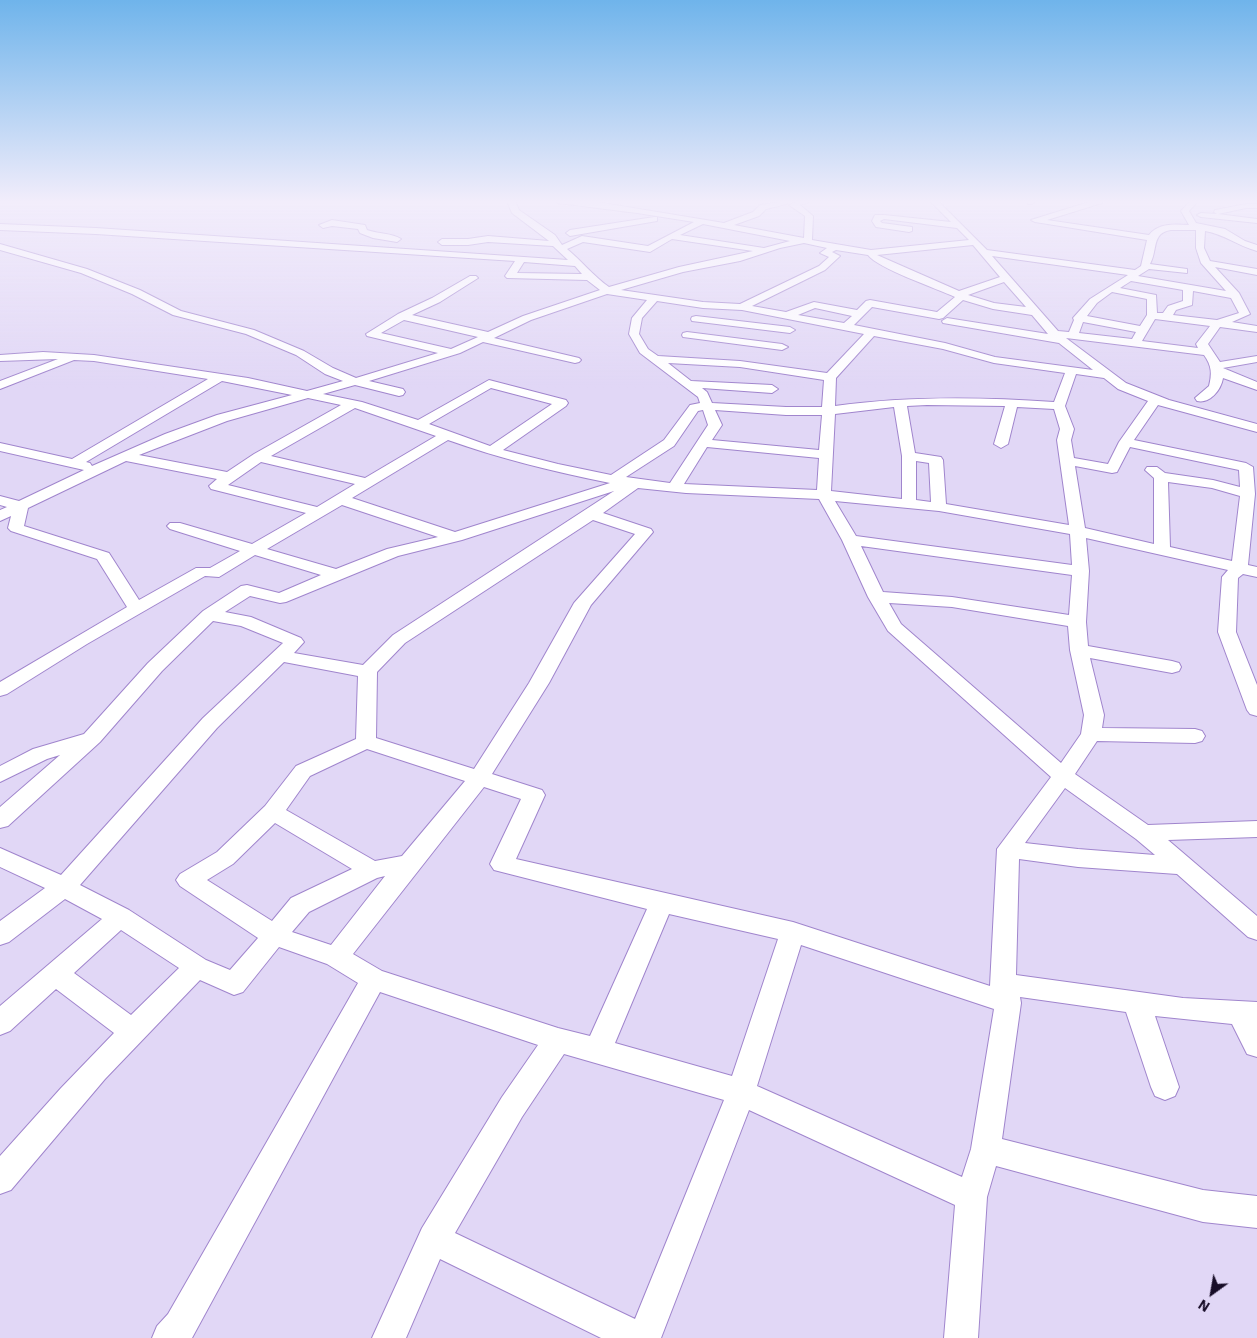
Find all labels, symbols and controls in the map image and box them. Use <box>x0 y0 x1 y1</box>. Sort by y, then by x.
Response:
north arrow <box>1187 1268 1237 1318</box>
text: N <box>1195 1295 1213 1316</box>

